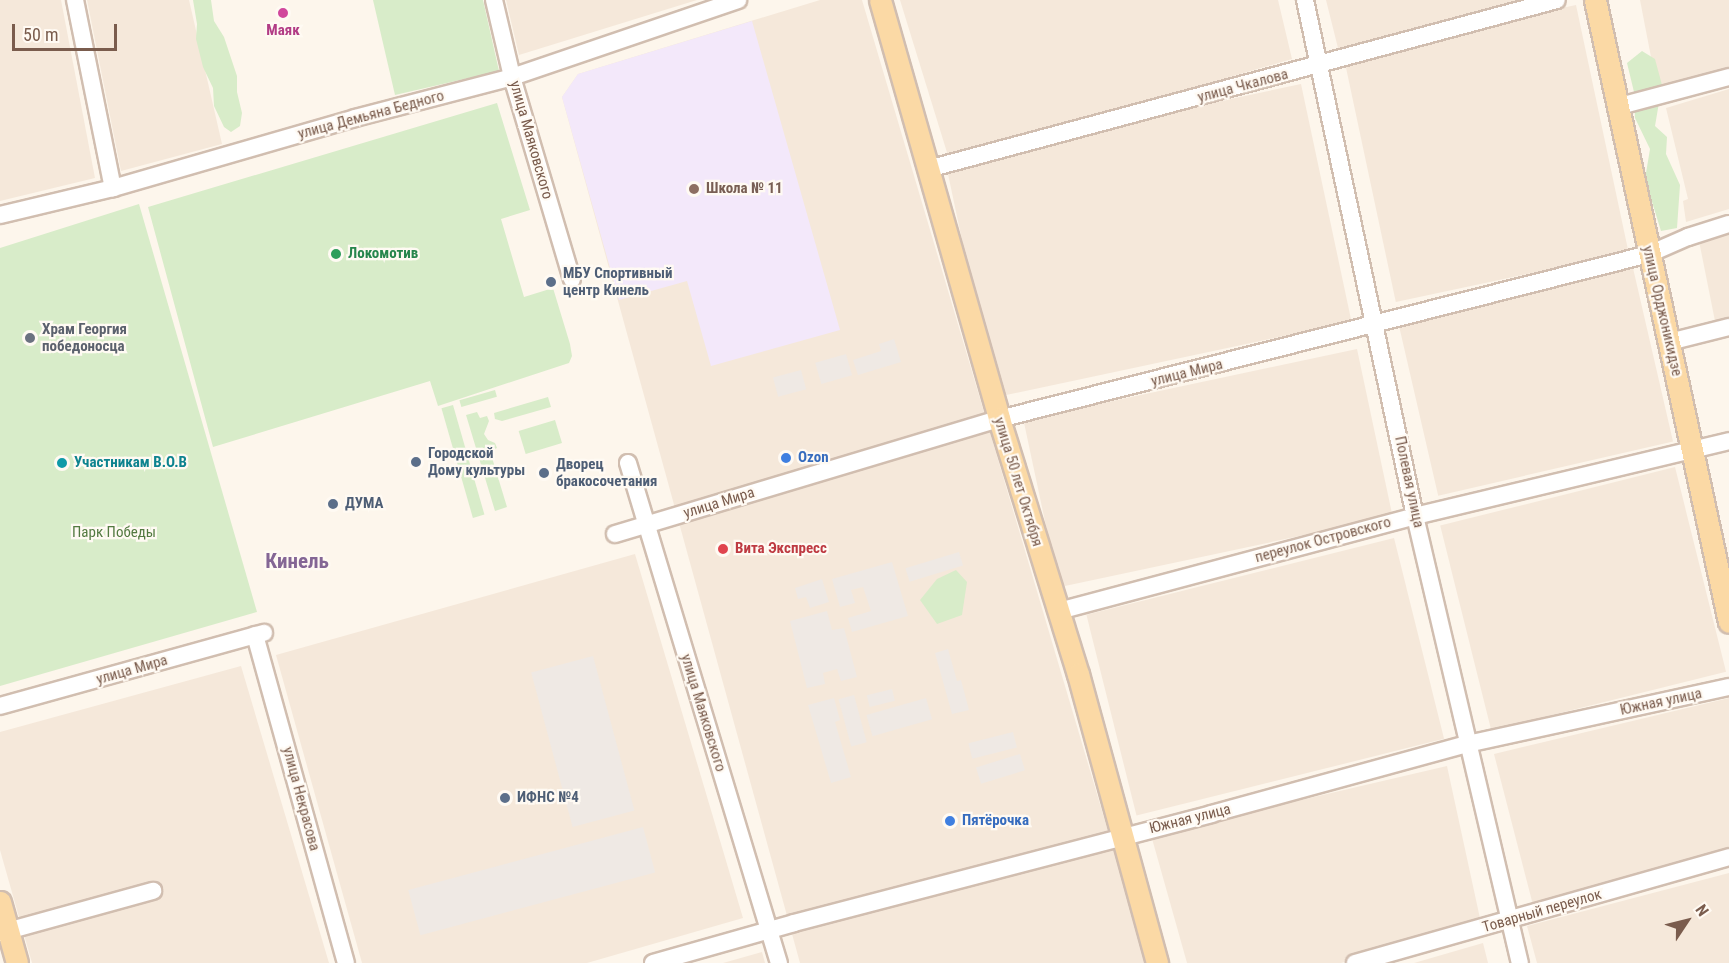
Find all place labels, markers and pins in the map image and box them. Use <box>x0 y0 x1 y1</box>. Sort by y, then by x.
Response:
marker: Маяк <box>276 6 290 20</box>
place label: Маяк <box>266 22 300 40</box>
place label: Школа № 11 <box>706 180 783 198</box>
marker: Школа № 11 <box>687 182 701 196</box>
place label: Локомотив <box>348 245 418 263</box>
marker: Локомотив <box>329 247 343 261</box>
place label: МБУ Спортивный центр Кинель <box>563 264 673 299</box>
marker: МБУ Спортивный центр Кинель <box>544 275 558 289</box>
place label: Храм Георгия победоносца <box>42 320 127 355</box>
marker: Храм Георгия победоносца <box>23 331 37 345</box>
place label: Городской Дому культуры <box>428 444 525 479</box>
place label: Ozon <box>798 449 829 467</box>
marker: Ozon <box>779 451 793 465</box>
place label: Участникам В.О.В <box>74 454 187 472</box>
marker: Городской Дому культуры <box>409 455 423 469</box>
place label: Дворец бракосочетания <box>556 455 657 490</box>
marker: Участникам В.О.В <box>55 456 69 470</box>
marker: Дворец бракосочетания <box>537 466 551 480</box>
place label: ДУМА <box>345 495 384 513</box>
marker: ДУМА <box>326 497 340 511</box>
place label: Вита Экспресс <box>735 540 827 558</box>
marker: Вита Экспресс <box>716 542 730 556</box>
place label: ИФНС №4 <box>517 789 579 807</box>
marker: ИФНС №4 <box>498 791 512 805</box>
place label: Пятёрочка <box>962 812 1029 830</box>
marker: Пятёрочка <box>943 814 957 828</box>

